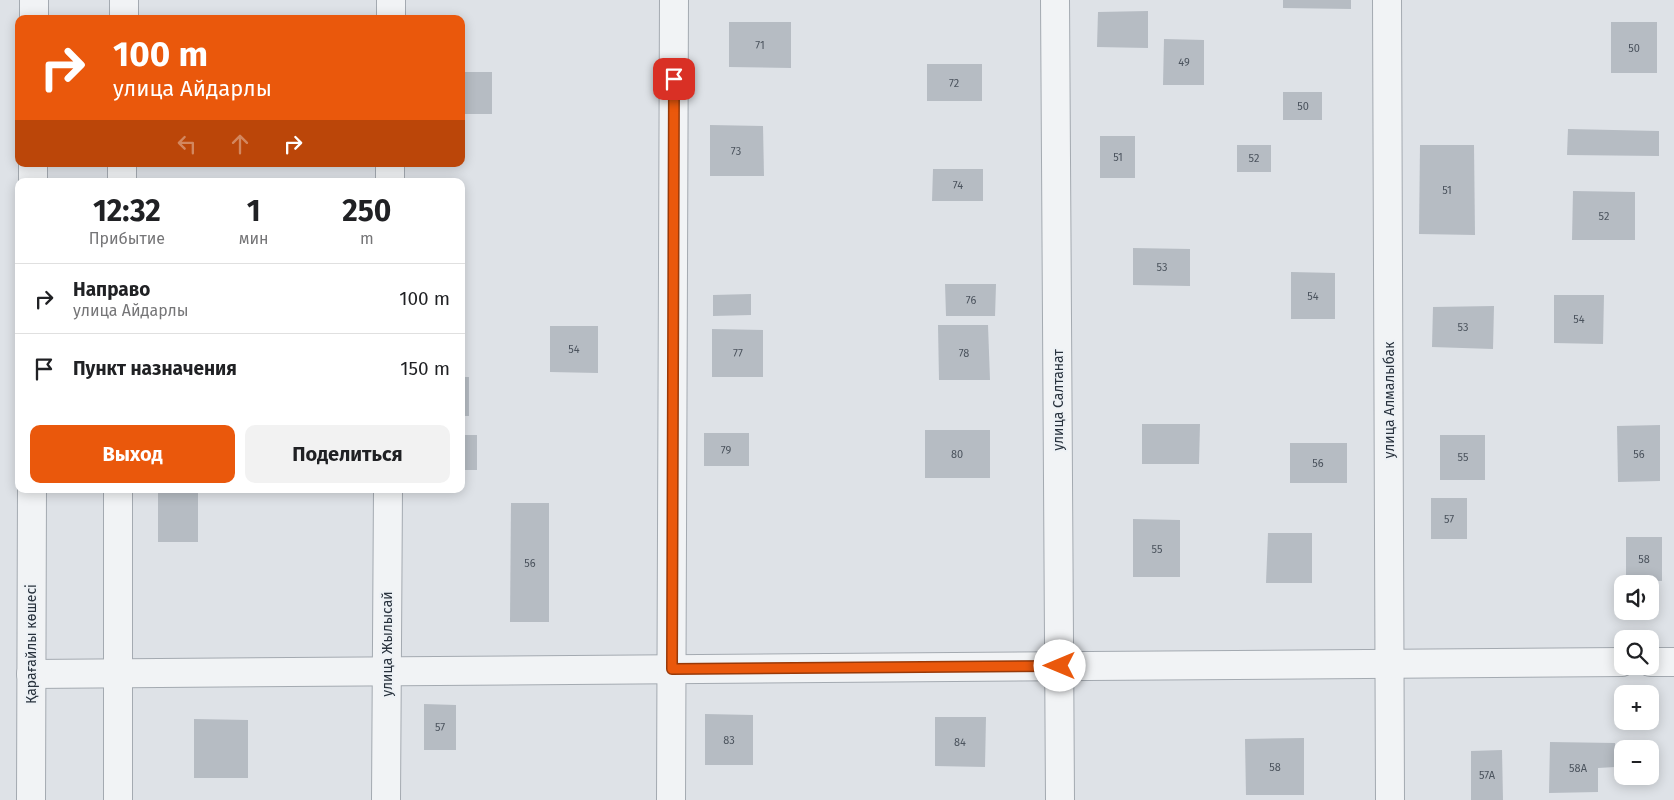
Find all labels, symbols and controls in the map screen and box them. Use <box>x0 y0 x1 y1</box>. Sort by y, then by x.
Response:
text: 100 m <box>113 33 208 75</box>
icon: right <box>30 35 95 100</box>
house number: 71 <box>755 39 765 52</box>
house number: 50 <box>1628 42 1640 55</box>
house number: 49 <box>1178 56 1190 69</box>
pin <box>653 58 695 100</box>
icon: arrive <box>660 65 688 93</box>
text: улица Айдарлы <box>113 75 272 102</box>
house number: 72 <box>949 77 959 90</box>
house number: 50 <box>1297 100 1309 113</box>
icon: left <box>173 130 201 158</box>
icon: ahead <box>226 130 254 158</box>
icon: right <box>279 130 307 158</box>
house number: 73 <box>731 145 741 158</box>
house number: 51 <box>1113 151 1123 164</box>
house number: 52 <box>1249 152 1259 165</box>
house number: 74 <box>953 179 963 192</box>
house number: 51 <box>1442 184 1452 197</box>
text: 12:32 <box>93 193 161 229</box>
text: 1 <box>247 193 261 229</box>
text: 250 <box>342 193 391 229</box>
house number: 52 <box>1599 210 1609 223</box>
text: Прибытие <box>89 229 165 248</box>
text: мин <box>239 229 269 248</box>
text: m <box>360 229 374 248</box>
house number: 53 <box>1157 261 1167 274</box>
text: Направо <box>73 278 150 301</box>
icon: right <box>30 285 58 313</box>
text: 100 m <box>399 287 450 310</box>
house number: 54 <box>1307 290 1319 303</box>
house number: 76 <box>966 294 976 307</box>
text: улица Айдарлы <box>73 301 189 320</box>
house number: 54 <box>1573 313 1585 326</box>
house number: 53 <box>1458 321 1468 334</box>
street label: улица Алмалыбак <box>1381 341 1398 459</box>
house number: 54 <box>568 343 580 356</box>
house number: 77 <box>733 347 743 360</box>
house number: 78 <box>959 347 969 360</box>
street label: улица Салтанат <box>1050 349 1067 451</box>
icon: arrive <box>30 355 58 383</box>
text: Пункт назначения <box>73 357 237 380</box>
text: 150 m <box>400 357 450 380</box>
button: Выход <box>30 425 235 483</box>
button: Поделиться <box>245 425 450 483</box>
house number: 79 <box>721 444 731 457</box>
house number: 80 <box>951 448 963 461</box>
house number: 56 <box>1633 448 1645 461</box>
house number: 55 <box>1458 451 1469 464</box>
house number: 56 <box>1312 457 1324 470</box>
house number: 57 <box>1444 513 1454 526</box>
house number: 55 <box>1152 543 1163 556</box>
house number: 58 <box>1638 553 1650 566</box>
house number: 56 <box>524 557 536 570</box>
map controls <box>1614 575 1659 785</box>
button: sound <box>1614 575 1659 620</box>
street label: Қарағайлы көшесі <box>23 584 40 704</box>
street label: улица Жылысай <box>379 591 396 697</box>
button: search <box>1614 630 1659 675</box>
position arrow <box>1033 639 1085 691</box>
button: + <box>1614 685 1659 730</box>
house number: 57 <box>435 721 445 734</box>
house number: 83 <box>723 734 735 747</box>
house number: 84 <box>954 736 966 749</box>
button: − <box>1614 740 1659 785</box>
house number: 58 <box>1269 761 1281 774</box>
house number: 58А <box>1569 762 1588 775</box>
house number: 57А <box>1479 769 1496 782</box>

